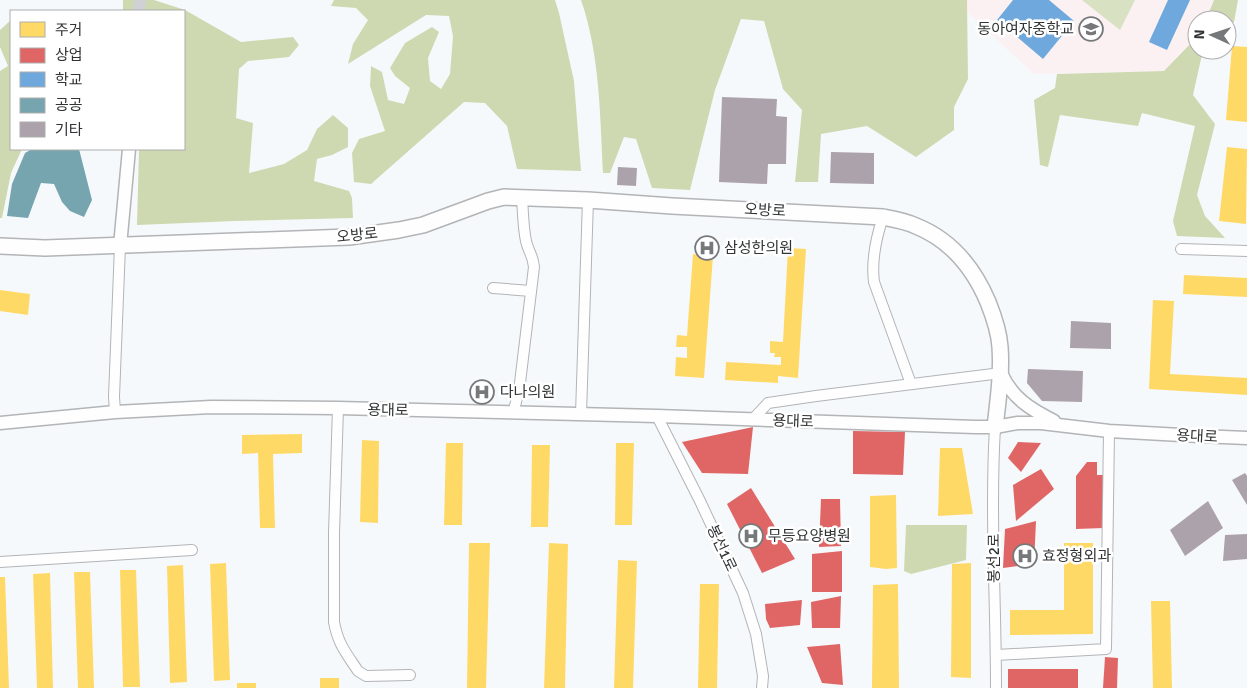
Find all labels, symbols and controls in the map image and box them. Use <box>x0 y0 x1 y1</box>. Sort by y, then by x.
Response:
legend <box>10 10 185 150</box>
north arrow <box>1187 10 1237 60</box>
school or university icon: 동아여자중학교 <box>1078 16 1104 42</box>
place label: 동아여자중학교 <box>977 20 1074 38</box>
text: 주거 <box>55 21 83 39</box>
text: N <box>1191 29 1208 40</box>
text: 상업 <box>55 46 83 64</box>
text: 학교 <box>55 71 83 89</box>
text: 공공 <box>55 96 83 114</box>
text: 기타 <box>55 121 83 139</box>
street label: 오방로 <box>744 200 786 220</box>
street label: 오방로 <box>335 224 379 246</box>
hospital icon: 삼성한의원 <box>694 235 720 261</box>
place label: 삼성한의원 <box>724 239 793 257</box>
hospital icon: 다나의원 <box>469 379 495 405</box>
place label: 다나의원 <box>500 383 555 401</box>
street label: 용대로 <box>367 401 409 419</box>
street label: 용대로 <box>772 411 814 431</box>
street label: 용대로 <box>1176 426 1218 446</box>
street label: 봉선1로 <box>703 522 741 574</box>
hospital icon: 무등요양병원 <box>738 523 764 549</box>
place label: 무등요양병원 <box>768 527 851 545</box>
street label: 봉선2로 <box>985 533 1003 583</box>
hospital icon: 효정형외과 <box>1012 543 1038 569</box>
place label: 효정형외과 <box>1042 547 1111 565</box>

